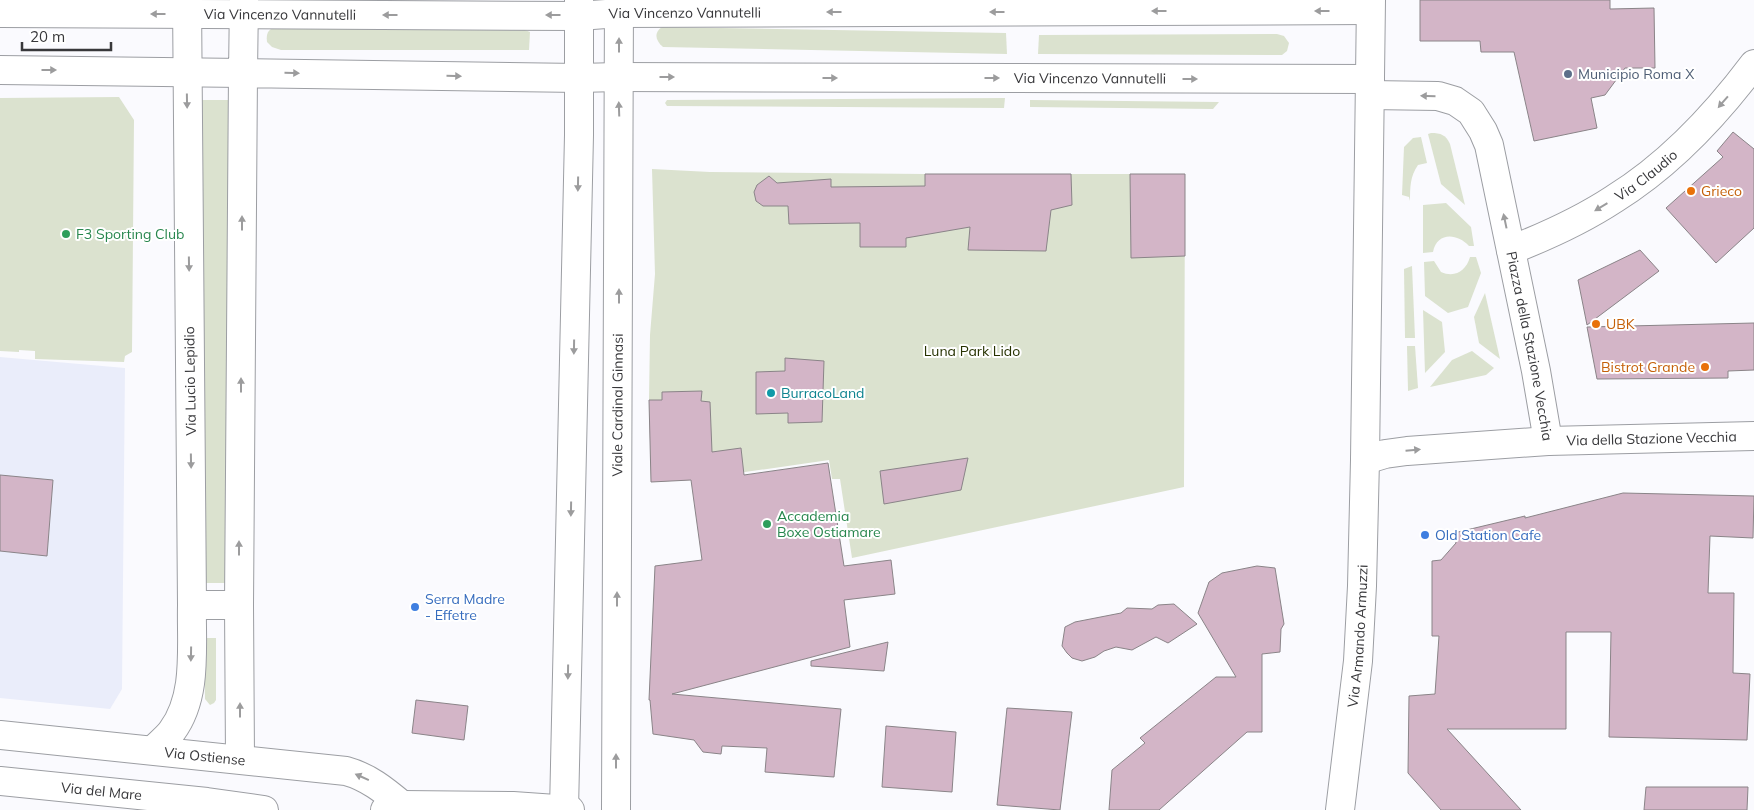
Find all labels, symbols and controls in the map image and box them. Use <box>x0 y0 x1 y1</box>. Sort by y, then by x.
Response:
street label: Via Vincenzo Vannutelli <box>608 3 761 23</box>
street label: Via Vincenzo Vannutelli <box>204 5 356 24</box>
one-way arrow <box>1151 7 1167 15</box>
one-way arrow <box>1313 7 1329 15</box>
one-way arrow <box>826 8 842 16</box>
one-way arrow <box>988 8 1004 16</box>
one-way arrow <box>150 10 166 18</box>
one-way arrow <box>382 11 398 19</box>
one-way arrow <box>545 11 561 19</box>
scale bar <box>22 20 111 52</box>
text: 20 m <box>30 27 65 46</box>
one-way arrow <box>615 37 623 53</box>
place label: Municipio Roma X <box>1578 65 1694 83</box>
one-way arrow <box>41 66 57 74</box>
marker: Municipio Roma X <box>1562 68 1574 80</box>
one-way arrow <box>284 69 300 77</box>
street label: Via Vincenzo Vannutelli <box>1014 69 1166 87</box>
one-way arrow <box>446 72 462 80</box>
one-way arrow <box>659 74 675 82</box>
one-way arrow <box>822 74 838 82</box>
one-way arrow <box>984 74 1000 82</box>
one-way arrow <box>1182 75 1198 83</box>
one-way arrow <box>1420 92 1436 100</box>
one-way arrow <box>183 93 191 109</box>
one-way arrow <box>1718 95 1729 108</box>
one-way arrow <box>615 101 623 117</box>
street label: Via Claudio <box>1611 146 1681 205</box>
one-way arrow <box>573 176 581 192</box>
place label: Grieco <box>1701 182 1742 200</box>
marker: Grieco <box>1685 185 1697 197</box>
one-way arrow <box>1594 203 1607 212</box>
one-way arrow <box>238 214 246 230</box>
one-way arrow <box>1501 214 1509 229</box>
place label: F3 Sporting Club <box>76 225 184 243</box>
marker: F3 Sporting Club <box>60 228 72 240</box>
street label: Piazza della Stazione Vecchia <box>1502 250 1557 442</box>
one-way arrow <box>185 256 193 272</box>
one-way arrow <box>615 288 623 304</box>
place label: UBK <box>1606 315 1636 333</box>
marker: UBK <box>1590 318 1602 330</box>
street label: Via Lucio Lepidio <box>180 326 200 436</box>
street label: Viale Cardinal Ginnasi <box>608 333 627 477</box>
one-way arrow <box>570 339 578 355</box>
park label: Luna Park Lido <box>924 342 1020 360</box>
place label: Bistrot Grande <box>1601 358 1695 376</box>
marker: Bistrot Grande <box>1699 361 1711 373</box>
one-way arrow <box>237 377 245 393</box>
place label: BurracoLand <box>781 384 865 402</box>
marker: BurracoLand <box>765 387 777 399</box>
street label: Via della Stazione Vecchia <box>1566 427 1737 450</box>
one-way arrow <box>1405 446 1421 454</box>
one-way arrow <box>187 453 195 469</box>
one-way arrow <box>567 501 575 517</box>
place label: Accademia Boxe Ostiamare <box>777 507 881 541</box>
marker: Accademia Boxe Ostiamare <box>761 518 773 530</box>
place label: Old Station Cafe <box>1435 526 1541 544</box>
marker: Old Station Cafe <box>1419 529 1431 541</box>
one-way arrow <box>235 539 243 555</box>
street label: Via Armando Armuzzi <box>1343 564 1372 708</box>
place label: Serra Madre - Effetre <box>425 590 505 624</box>
one-way arrow <box>613 591 621 607</box>
marker: Serra Madre - Effetre <box>409 601 421 613</box>
one-way arrow <box>187 646 195 662</box>
one-way arrow <box>564 664 572 680</box>
one-way arrow <box>236 702 244 718</box>
street label: Via Ostiense <box>163 743 246 769</box>
one-way arrow <box>612 753 620 769</box>
one-way arrow <box>355 773 369 781</box>
street label: Via del Mare <box>60 778 143 804</box>

